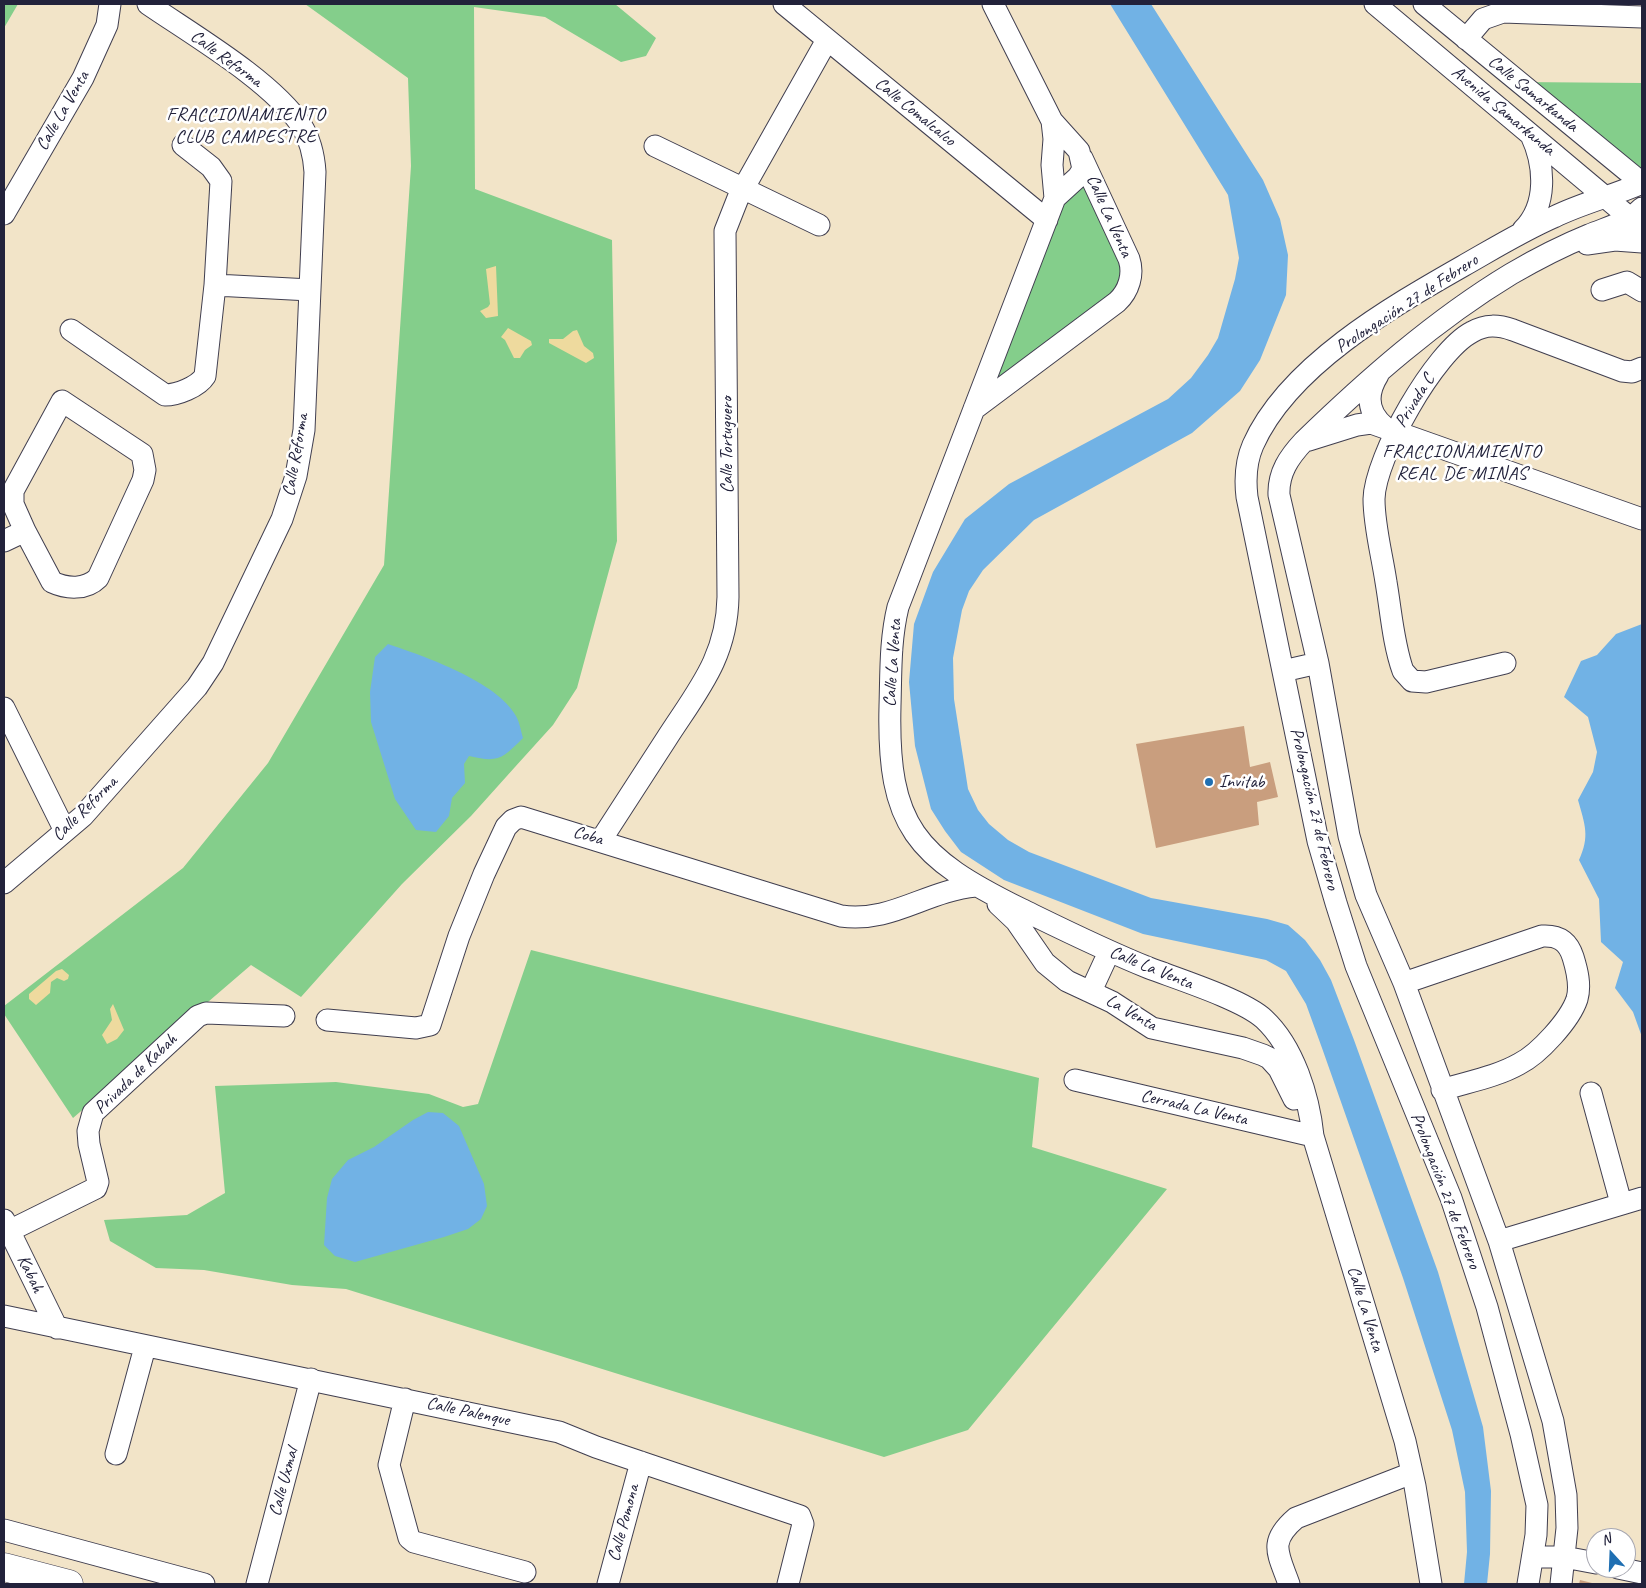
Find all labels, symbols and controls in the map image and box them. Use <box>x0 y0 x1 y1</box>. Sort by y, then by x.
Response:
street label: Calle Reforma <box>186 26 266 92</box>
street label: Calle Samarkanda <box>1484 51 1582 137</box>
street label: Avenida Samarkanda <box>1447 62 1559 160</box>
street label: Calle La Venta <box>32 68 94 154</box>
street label: Calle Comalcalco <box>870 73 960 151</box>
district label: FRACCIONAMIENTO CLUB CAMPESTRE <box>165 104 327 148</box>
street label: Calle La Venta <box>1081 171 1137 261</box>
street label: Prolongación 27 de Febrero <box>1332 250 1482 358</box>
street label: Privada C <box>1390 370 1440 432</box>
street label: Calle Tortuguero <box>716 397 738 493</box>
street label: Calle Reforma <box>278 412 314 498</box>
district label: FRACCIONAMIENTO REAL DE MINAS <box>1381 441 1543 485</box>
street label: Calle La Venta <box>879 618 907 708</box>
street label: Prolongación 27 de Febrero <box>1285 726 1343 892</box>
place label: Invitab <box>1219 771 1264 793</box>
street label: Calle Reforma <box>48 772 122 846</box>
marker: Invitab <box>1203 776 1215 788</box>
street label: Coba <box>571 821 605 851</box>
street label: Calle La Venta <box>1106 942 1196 994</box>
street label: La Venta <box>1102 990 1160 1036</box>
street label: Privada de Kabah <box>90 1029 182 1119</box>
street label: Cerrada La Venta <box>1139 1085 1249 1131</box>
street label: Prolongación 27 de Febrero <box>1405 1110 1485 1272</box>
street label: Kabah <box>12 1252 48 1296</box>
street label: Calle La Venta <box>1342 1264 1388 1354</box>
street label: Calle Palenque <box>424 1393 512 1431</box>
street label: Calle Uxmal <box>265 1445 303 1519</box>
street label: Calle Pomona <box>603 1482 645 1564</box>
north arrow <box>1586 1528 1636 1578</box>
text: N <box>1599 1530 1613 1549</box>

